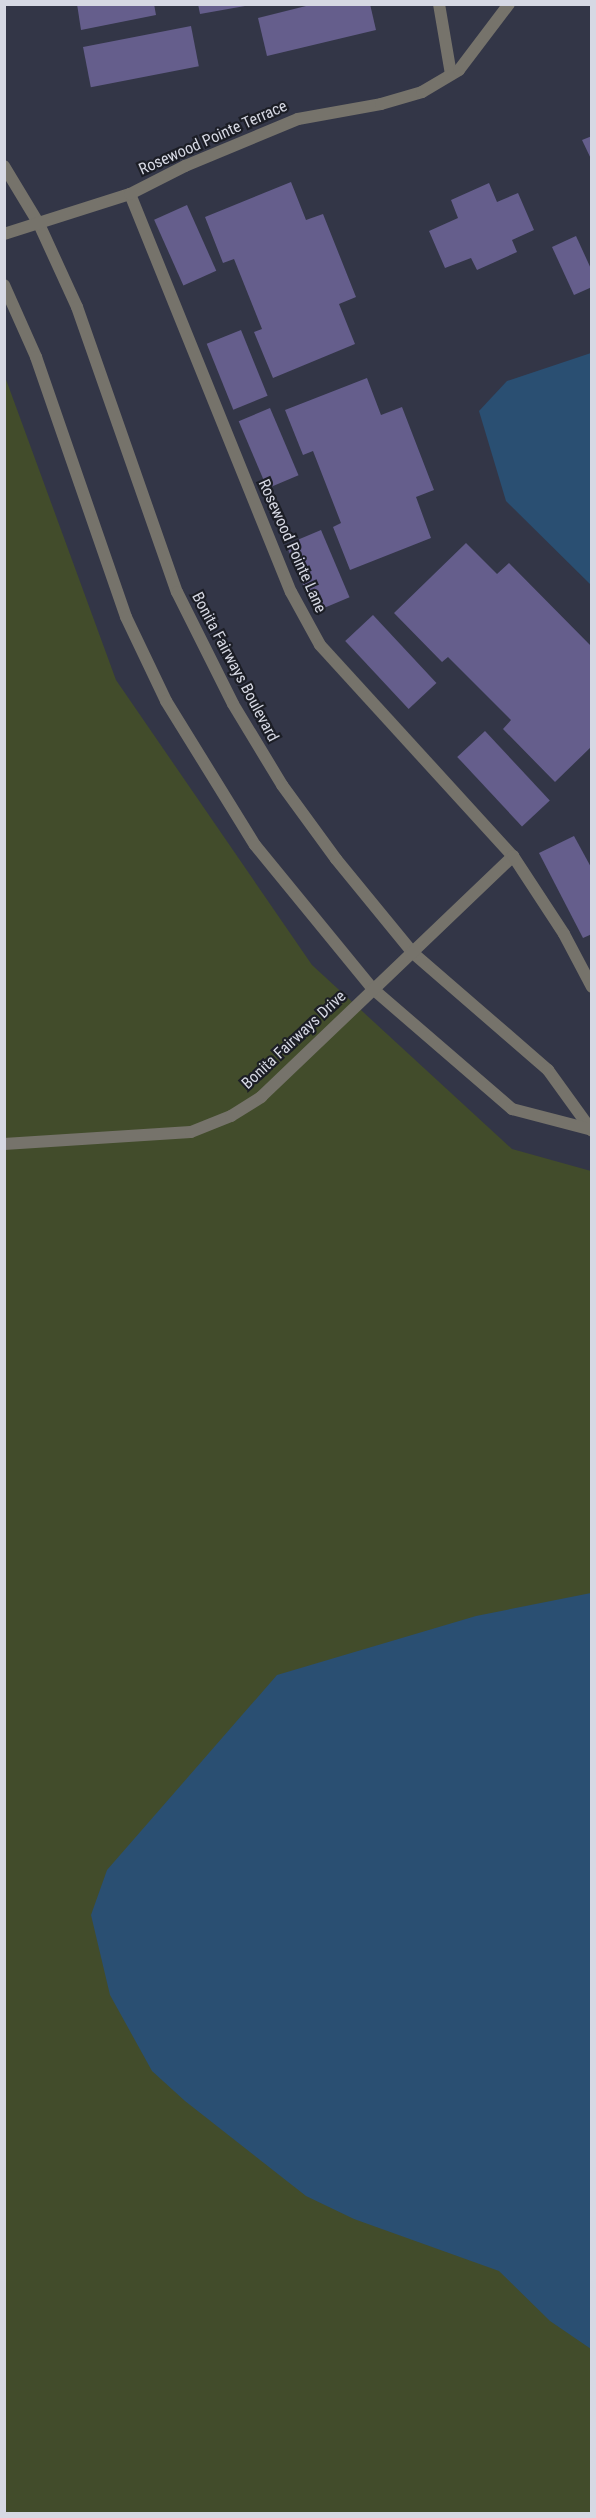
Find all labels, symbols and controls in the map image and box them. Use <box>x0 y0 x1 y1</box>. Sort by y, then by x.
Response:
street label: Rosewood Pointe Terrace <box>136 97 290 179</box>
street label: Rosewood Pointe Lane <box>254 476 330 616</box>
street label: Bonita Fairways Boulevard <box>188 589 282 745</box>
street label: Bonita Fairways Drive <box>238 987 350 1093</box>

